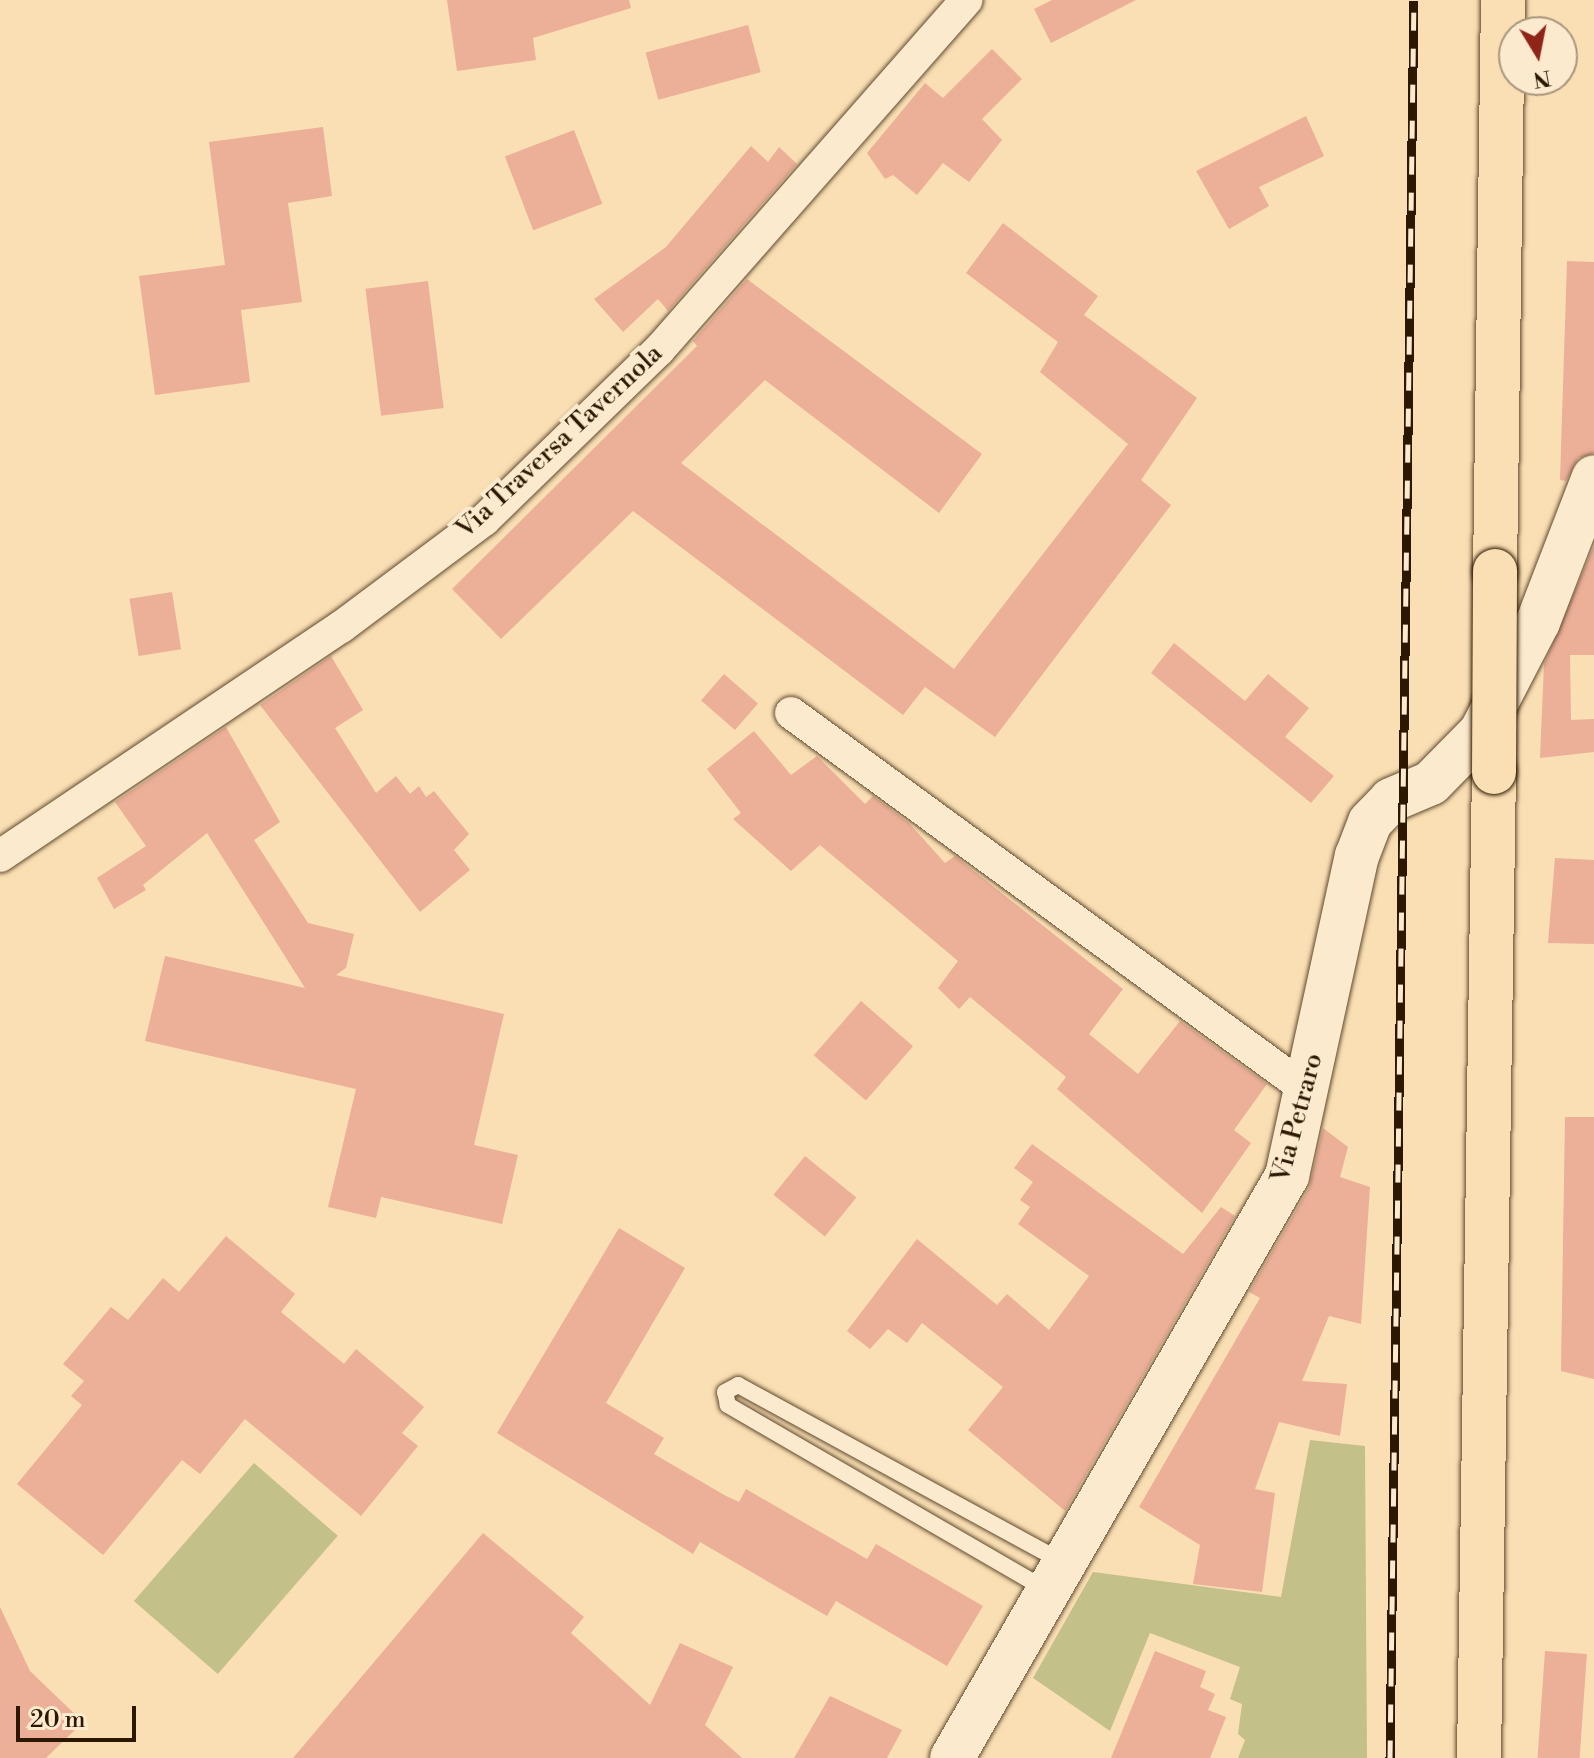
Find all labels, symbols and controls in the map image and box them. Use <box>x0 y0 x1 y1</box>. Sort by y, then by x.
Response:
north arrow <box>1498 16 1578 96</box>
text: N <box>1531 63 1553 93</box>
street label: Via Traversa Tavernola <box>451 338 669 546</box>
street label: Via Petraro <box>1266 1050 1330 1186</box>
scale bar <box>20 1690 140 1740</box>
text: 20 m <box>30 1705 86 1735</box>

